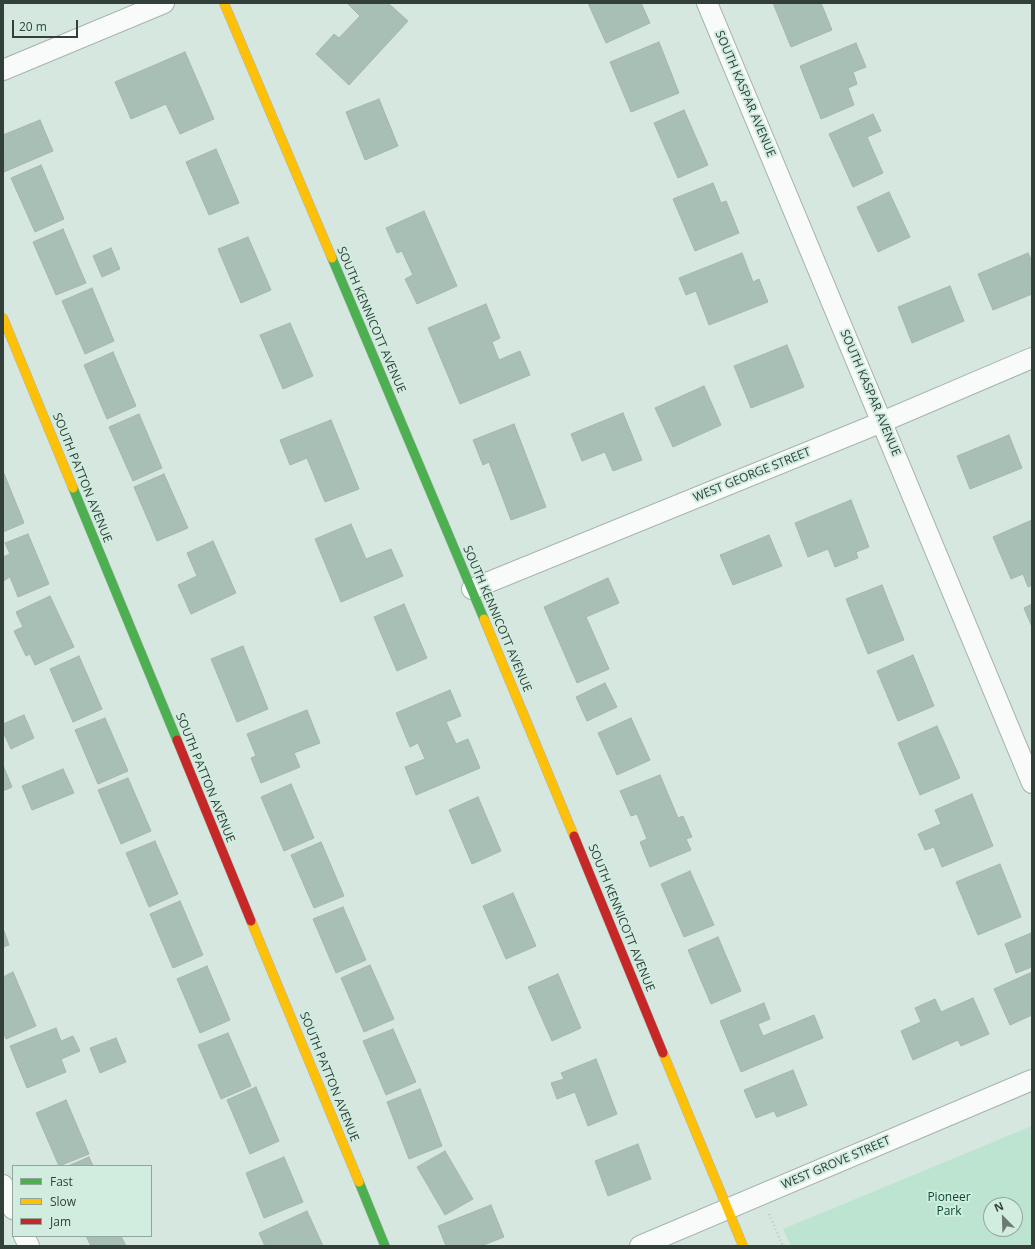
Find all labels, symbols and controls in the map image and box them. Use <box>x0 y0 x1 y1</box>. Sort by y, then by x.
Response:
scale bar <box>14 12 80 38</box>
text: 20 m <box>19 18 47 35</box>
street label: SOUTH KASPAR AVENUE <box>712 29 778 159</box>
street label: SOUTH KENNICOTT AVENUE <box>334 245 408 395</box>
street label: SOUTH KASPAR AVENUE <box>837 328 903 458</box>
street label: SOUTH PATTON AVENUE <box>49 411 115 545</box>
street label: WEST GEORGE STREET <box>691 445 813 505</box>
street label: SOUTH KENNICOTT AVENUE <box>460 544 534 694</box>
street label: SOUTH PATTON AVENUE <box>172 711 238 845</box>
street label: SOUTH KENNICOTT AVENUE <box>585 842 657 994</box>
street label: SOUTH PATTON AVENUE <box>296 1010 362 1144</box>
street label: WEST GROVE STREET <box>779 1134 893 1192</box>
legend <box>12 1165 152 1237</box>
text: Fast <box>50 1173 73 1190</box>
park label: Pioneer Park <box>927 1191 971 1219</box>
text: Slow <box>50 1193 76 1210</box>
north arrow <box>983 1197 1023 1237</box>
text: N <box>991 1198 1006 1215</box>
text: Jam <box>50 1213 71 1230</box>

